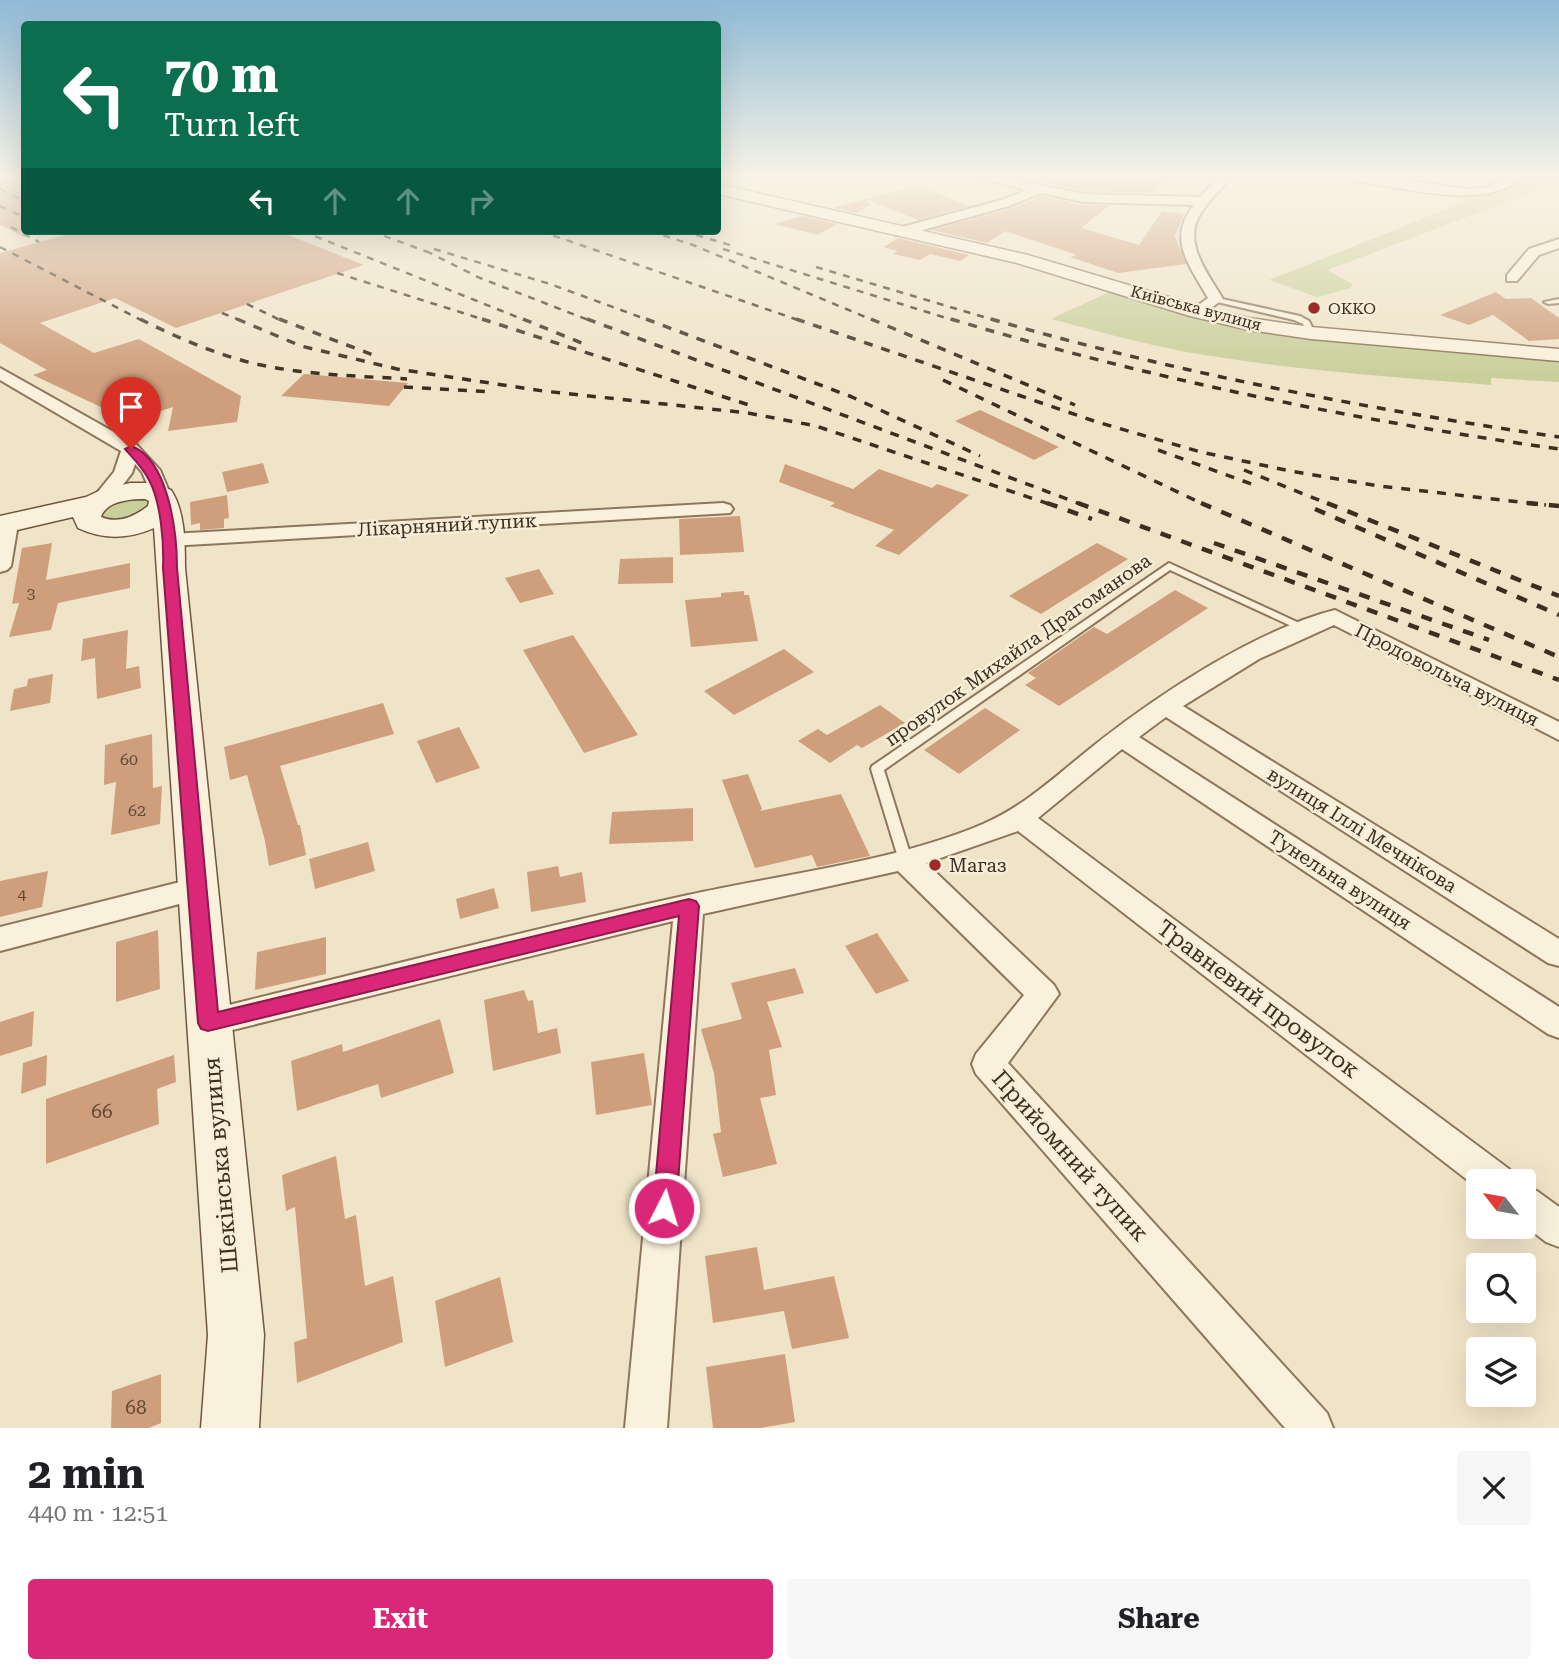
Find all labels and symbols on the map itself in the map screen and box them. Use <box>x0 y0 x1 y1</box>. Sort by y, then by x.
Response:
street label: Київська вулиця <box>1129 281 1263 335</box>
place label: ОККО <box>1328 299 1376 318</box>
marker: ОККО <box>1306 300 1322 316</box>
pin <box>101 377 161 449</box>
street label: Лікарняний тупик <box>357 509 537 541</box>
street label: провулок Михайла Драгоманова <box>880 548 1156 751</box>
house number: 3 <box>27 584 36 603</box>
street label: Продовольча вулиця <box>1351 619 1543 731</box>
house number: 60 <box>120 750 138 769</box>
street label: вулиця Іллі Мечнікова <box>1263 762 1462 898</box>
house number: 62 <box>128 801 146 820</box>
street label: Тунельна вулиця <box>1264 825 1416 935</box>
place label: Магаз <box>949 854 1007 877</box>
marker: Магаз <box>927 857 943 873</box>
house number: 4 <box>18 885 27 904</box>
street label: Травневий провулок <box>1152 914 1365 1084</box>
street label: Шекінська вулиця <box>198 1056 244 1274</box>
street label: Прийомний тупик <box>986 1065 1154 1247</box>
house number: 66 <box>91 1100 113 1123</box>
north arrow <box>1466 1169 1536 1239</box>
position arrow <box>627 1171 701 1245</box>
house number: 68 <box>125 1396 147 1419</box>

